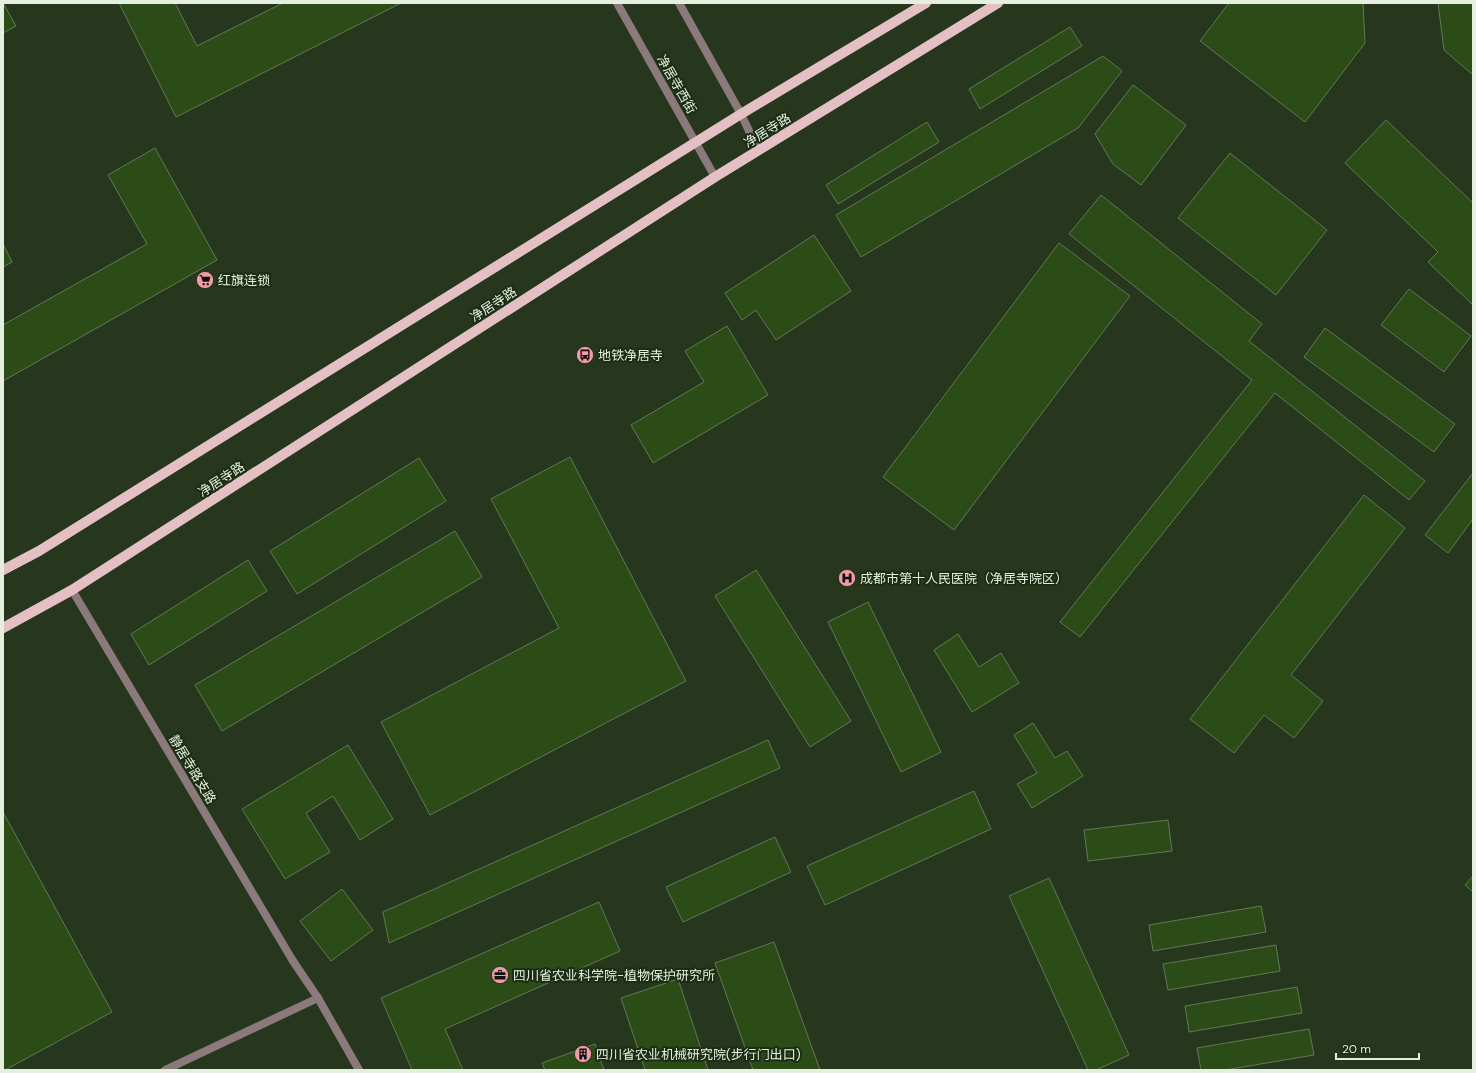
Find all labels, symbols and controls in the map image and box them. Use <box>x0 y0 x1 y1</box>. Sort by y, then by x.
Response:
street label: 净居寺西街 <box>653 52 700 117</box>
street label: 净居寺路 <box>741 109 794 151</box>
supermarket icon: 红旗连锁 <box>195 270 215 290</box>
place label: 红旗连锁 <box>218 272 270 289</box>
street label: 净居寺路 <box>467 283 520 326</box>
bus stop icon: 地铁净居寺 <box>575 345 595 365</box>
place label: 地铁净居寺 <box>598 347 663 364</box>
street label: 净居寺路 <box>195 458 248 501</box>
hospital icon: 成都市第十人民医院（净居寺院区） <box>837 568 857 588</box>
place label: 成都市第十人民医院（净居寺院区） <box>860 570 1068 587</box>
street label: 静居寺路支路 <box>165 731 220 807</box>
office icon: 四川省农业科学院-植物保护研究所 <box>490 965 510 985</box>
place label: 四川省农业科学院-植物保护研究所 <box>513 967 715 984</box>
scale bar <box>1336 1035 1419 1061</box>
text: 20 m <box>1342 1041 1371 1057</box>
building icon: 四川省农业机械研究院(步行门出口) <box>573 1044 593 1064</box>
place label: 四川省农业机械研究院(步行门出口) <box>596 1046 801 1063</box>

